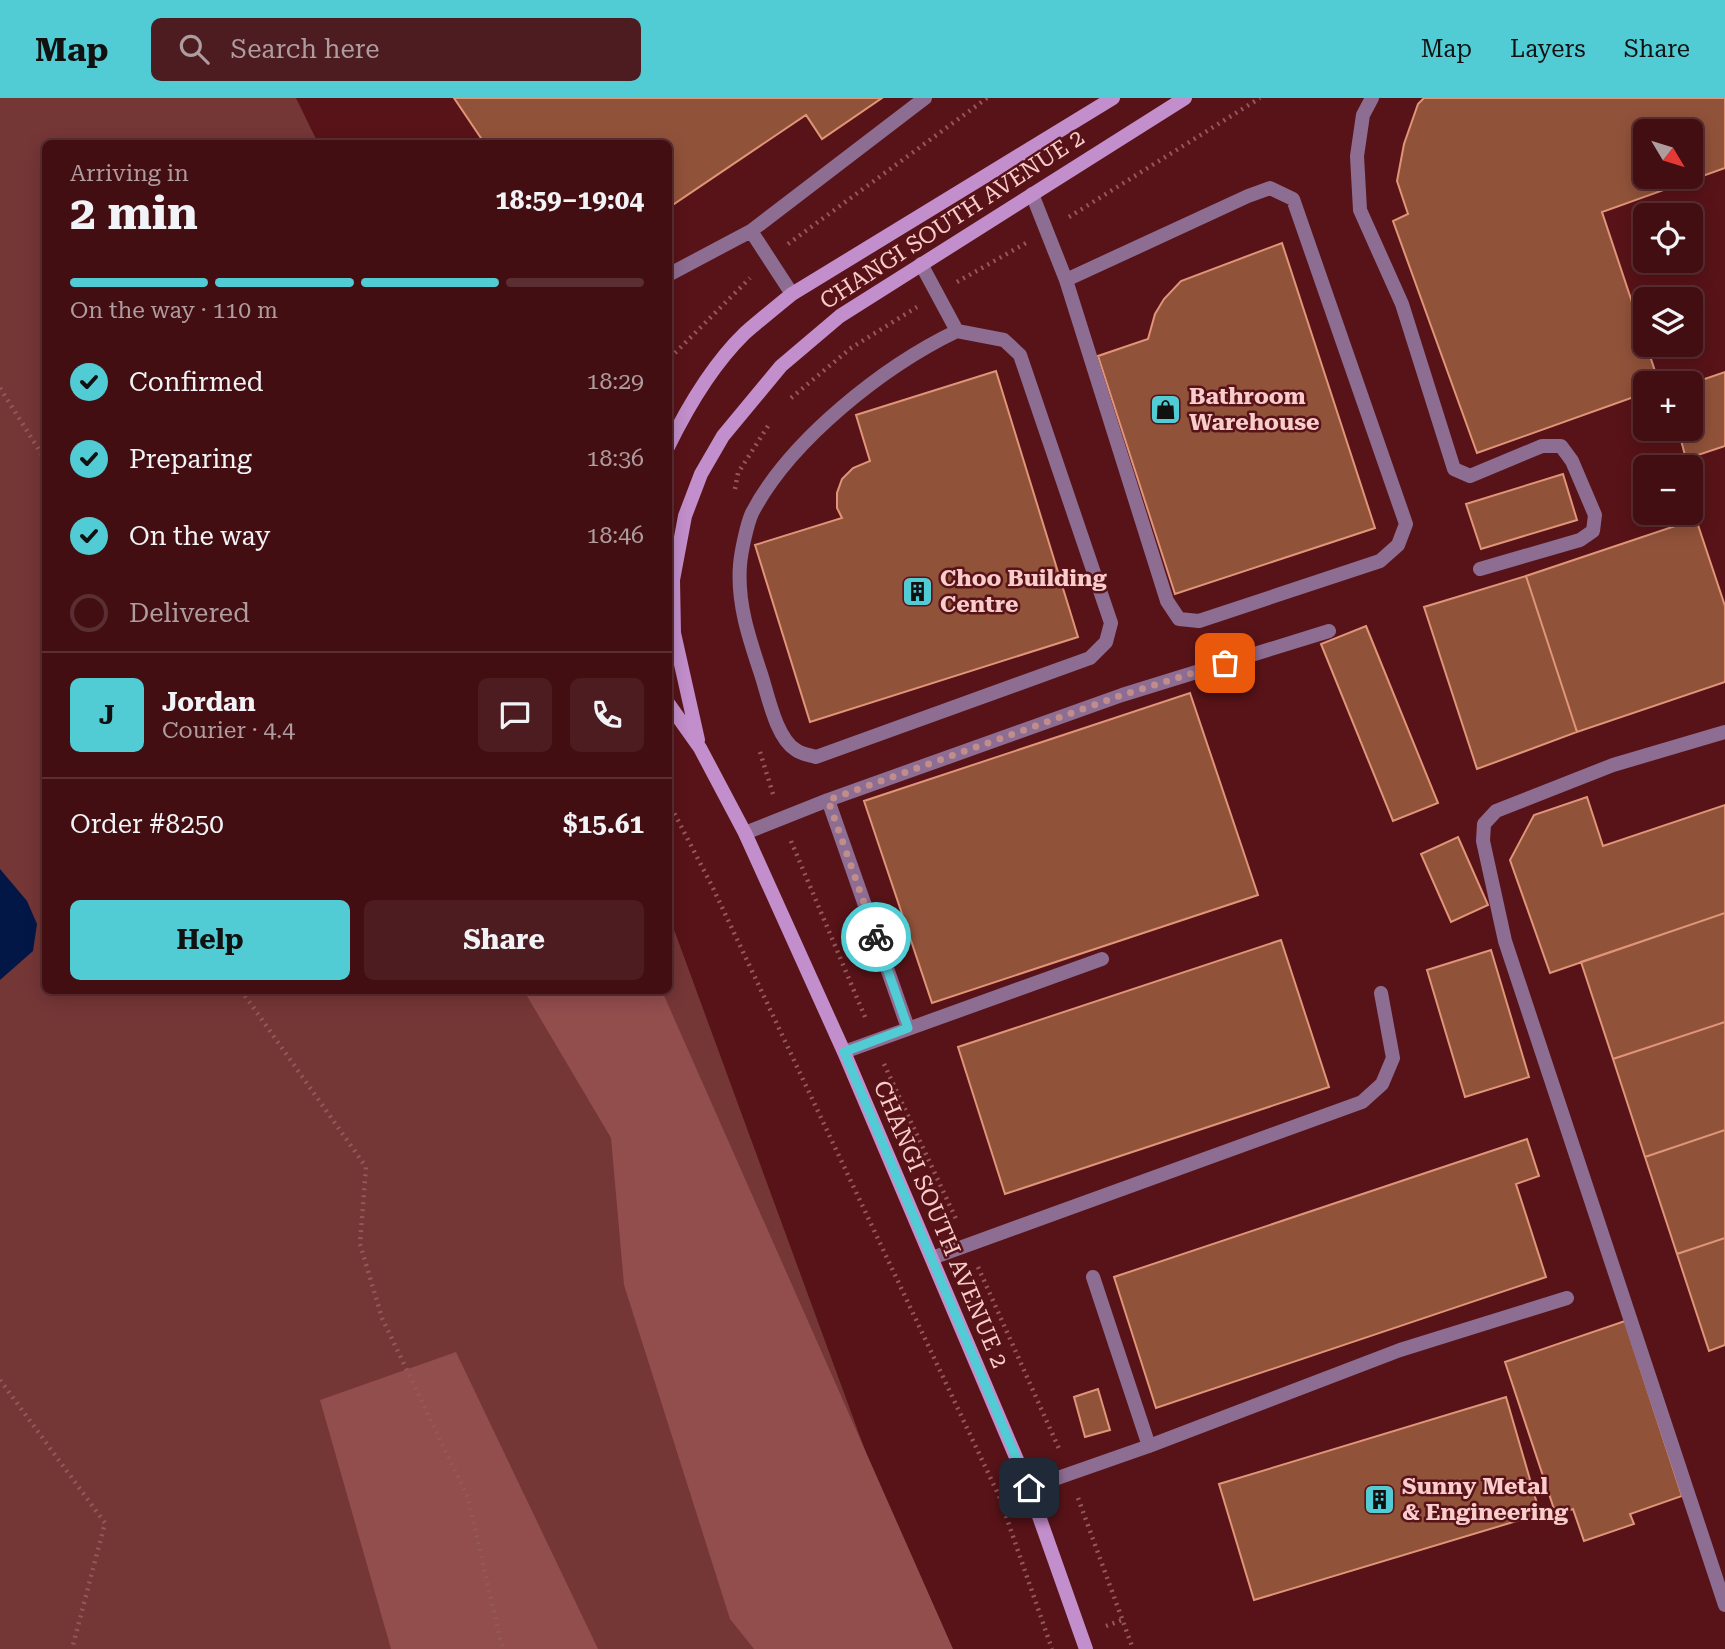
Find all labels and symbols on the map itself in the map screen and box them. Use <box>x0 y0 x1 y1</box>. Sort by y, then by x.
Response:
north arrow <box>1633 119 1703 189</box>
street label: CHANGI SOUTH AVENUE 2 <box>815 124 1089 315</box>
place label: Bathroom Warehouse <box>1189 383 1320 436</box>
shop icon: Bathroom Warehouse <box>1149 392 1183 426</box>
place label: Choo Building Centre <box>940 565 1107 618</box>
building icon: Choo Building Centre <box>900 574 934 608</box>
pin <box>1195 633 1255 693</box>
courier <box>841 902 911 972</box>
street label: CHANGI SOUTH AVENUE 2 <box>868 1076 1013 1372</box>
pin <box>999 1458 1059 1518</box>
place label: Sunny Metal & Engineering <box>1402 1473 1569 1526</box>
building icon: Sunny Metal & Engineering <box>1362 1482 1396 1516</box>

